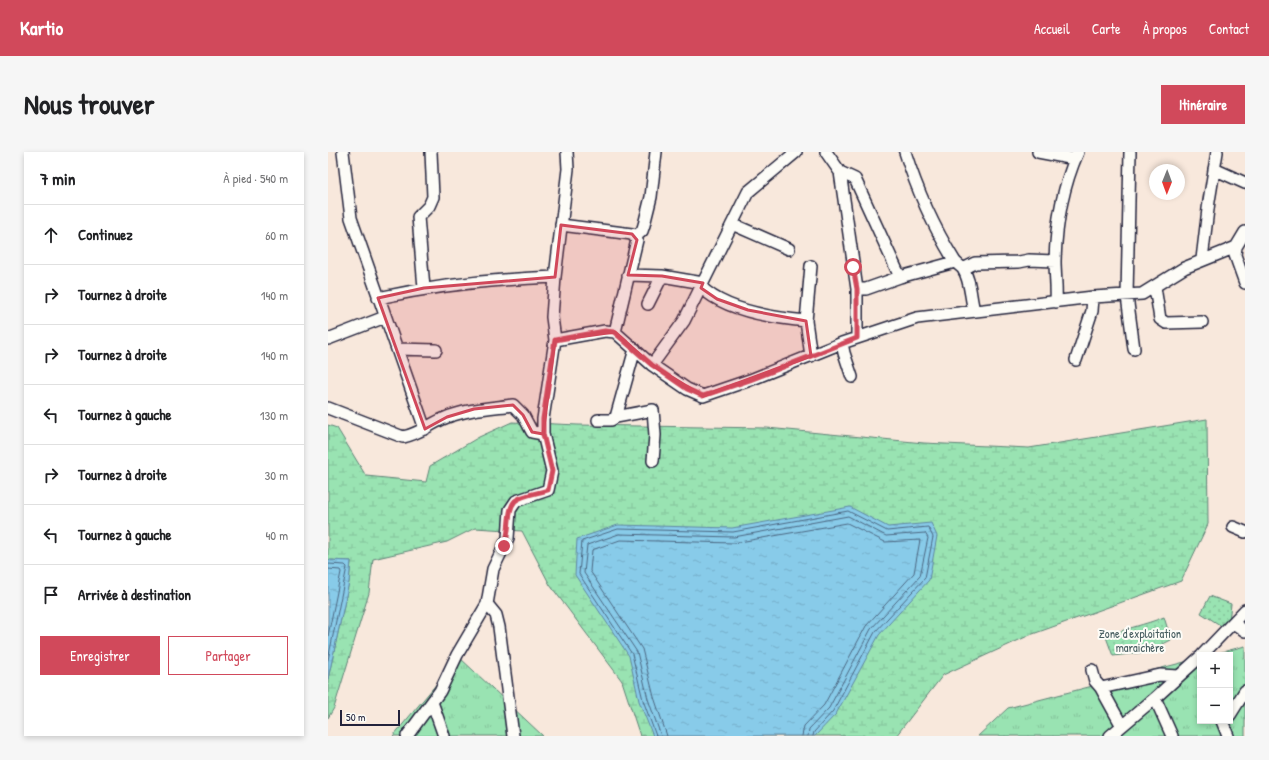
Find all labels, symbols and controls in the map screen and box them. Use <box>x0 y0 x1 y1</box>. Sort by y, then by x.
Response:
text: Kartio <box>20 15 63 41</box>
text: Accueil <box>1034 19 1070 38</box>
text: Carte <box>1092 19 1121 38</box>
text: À propos <box>1143 19 1187 38</box>
text: Contact <box>1209 19 1249 38</box>
text: Nous trouver <box>24 85 155 123</box>
button: Itinéraire <box>1161 85 1245 124</box>
north arrow <box>1149 164 1185 200</box>
text: 7 min <box>40 167 75 190</box>
text: À pied · 540 m <box>223 169 288 187</box>
icon: ahead <box>40 224 62 246</box>
text: Continuez <box>78 224 133 245</box>
text: 60 m <box>265 226 288 244</box>
route start <box>844 258 862 276</box>
icon: right <box>40 284 62 306</box>
text: Tournez à droite <box>78 284 167 305</box>
text: 140 m <box>261 286 288 304</box>
icon: right <box>40 344 62 366</box>
text: Tournez à droite <box>78 344 167 365</box>
text: 140 m <box>261 346 288 364</box>
icon: left <box>40 404 62 426</box>
text: Tournez à gauche <box>78 404 171 425</box>
text: 130 m <box>260 406 288 424</box>
icon: right <box>40 464 62 486</box>
text: Tournez à droite <box>78 464 167 485</box>
text: 30 m <box>265 466 288 484</box>
icon: left <box>40 524 62 546</box>
text: Tournez à gauche <box>78 524 171 545</box>
text: 40 m <box>265 526 288 544</box>
route end <box>495 537 513 555</box>
icon: arrive <box>40 584 62 606</box>
text: Arrivée à destination <box>78 584 191 605</box>
park label: Zone d'exploitation maraichère <box>1099 625 1181 656</box>
button: Enregistrer <box>40 636 160 675</box>
button: Partager <box>168 636 288 675</box>
map controls <box>1197 652 1233 724</box>
button: + <box>1197 652 1233 688</box>
button: − <box>1197 688 1233 724</box>
scale bar <box>340 708 400 727</box>
text: 50 m <box>346 710 366 724</box>

